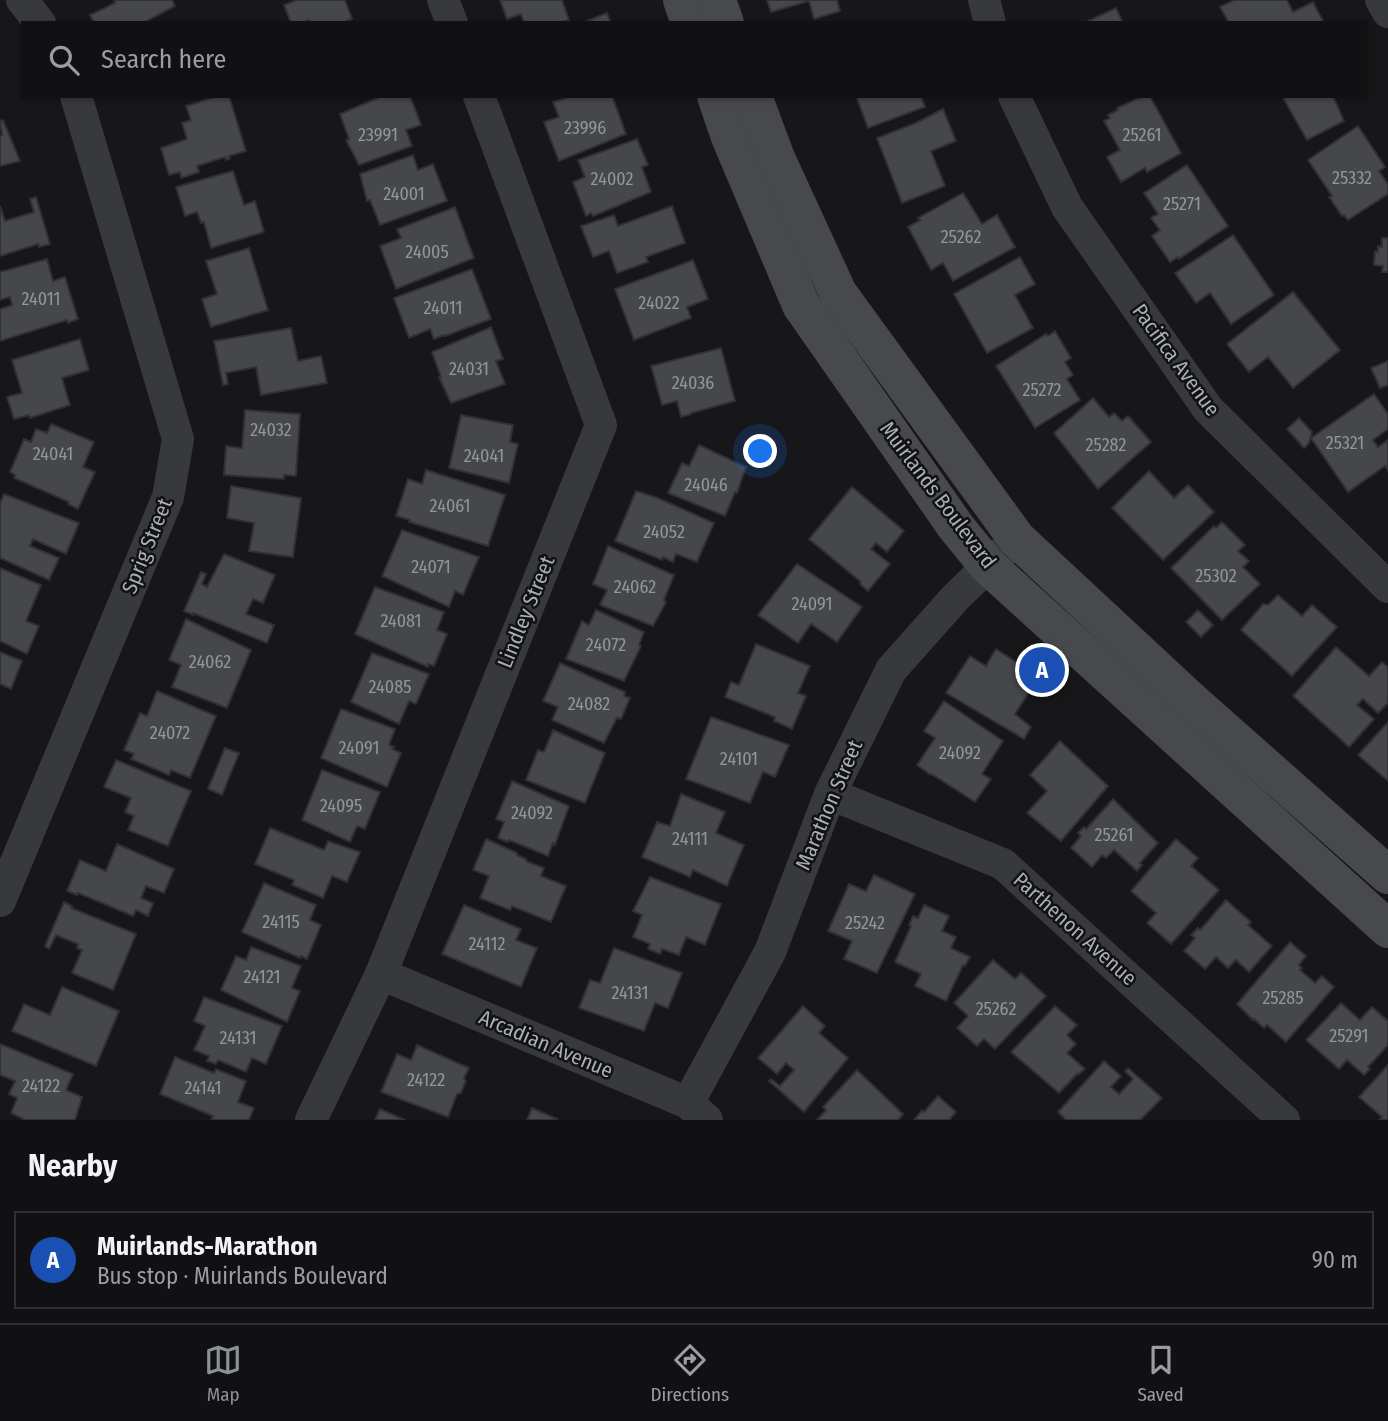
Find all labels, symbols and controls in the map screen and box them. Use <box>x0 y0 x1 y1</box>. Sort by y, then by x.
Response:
search box <box>21 21 1367 98</box>
icon: search <box>45 41 83 79</box>
text: Search here <box>101 44 226 75</box>
house number: 23996 <box>564 117 606 139</box>
house number: 23991 <box>358 124 398 146</box>
house number: 25261 <box>1122 124 1162 146</box>
house number: 25332 <box>1332 167 1372 189</box>
house number: 24002 <box>591 168 633 190</box>
house number: 24001 <box>383 183 425 205</box>
house number: 25271 <box>1163 193 1201 215</box>
house number: 25262 <box>941 226 981 248</box>
house number: 24005 <box>405 241 449 263</box>
house number: 24011 <box>21 288 61 310</box>
house number: 24022 <box>638 292 680 314</box>
house number: 24011 <box>423 297 463 319</box>
street label: Pacifica Avenue <box>1127 299 1225 421</box>
house number: 24031 <box>449 358 489 380</box>
house number: 24036 <box>672 372 714 394</box>
house number: 25272 <box>1023 379 1061 401</box>
street label: Muirlands Boulevard <box>874 416 1002 574</box>
house number: 24032 <box>250 419 292 441</box>
house number: 25321 <box>1326 432 1364 454</box>
your location <box>743 434 777 468</box>
house number: 25282 <box>1086 434 1126 456</box>
house number: 24041 <box>33 443 73 465</box>
house number: 24041 <box>464 445 504 467</box>
house number: 24046 <box>684 474 728 496</box>
street label: Sprig Street <box>116 494 178 598</box>
house number: 24061 <box>430 495 470 517</box>
house number: 24052 <box>643 521 685 543</box>
street label: Lindley Street <box>492 552 560 672</box>
house number: 24071 <box>411 556 451 578</box>
house number: 25302 <box>1195 565 1237 587</box>
house number: 24062 <box>614 576 656 598</box>
house number: 24091 <box>792 593 833 615</box>
house number: 24081 <box>380 610 422 632</box>
house number: 24072 <box>586 634 626 656</box>
pin: A <box>1019 644 1065 696</box>
house number: 24062 <box>189 651 231 673</box>
house number: 24085 <box>369 676 411 698</box>
house number: 24082 <box>568 693 610 715</box>
house number: 24072 <box>150 722 190 744</box>
street label: Marathon Street <box>790 736 868 874</box>
house number: 24091 <box>339 737 380 759</box>
house number: 24092 <box>939 742 981 764</box>
house number: 24101 <box>720 748 758 770</box>
house number: 24095 <box>320 795 362 817</box>
house number: 24092 <box>511 802 553 824</box>
house number: 25261 <box>1094 824 1134 846</box>
house number: 24111 <box>672 828 708 850</box>
street label: Parthenon Avenue <box>1008 867 1142 991</box>
house number: 24115 <box>262 911 300 933</box>
house number: 25242 <box>845 912 885 934</box>
house number: 24112 <box>468 933 506 955</box>
house number: 24121 <box>244 966 280 988</box>
house number: 24131 <box>611 982 649 1004</box>
house number: 25285 <box>1262 987 1304 1009</box>
house number: 25262 <box>976 998 1016 1020</box>
street label: Arcadian Avenue <box>475 1004 617 1084</box>
house number: 25291 <box>1329 1025 1369 1047</box>
house number: 24131 <box>219 1027 257 1049</box>
house number: 24122 <box>407 1069 445 1091</box>
house number: 24122 <box>22 1075 60 1097</box>
house number: 24141 <box>184 1077 222 1099</box>
text: Nearby <box>28 1148 117 1184</box>
text: Muirlands-Marathon <box>97 1231 318 1262</box>
text: A <box>47 1246 59 1274</box>
text: 90 m <box>1312 1246 1358 1274</box>
text: Bus stop · Muirlands Boulevard <box>97 1262 388 1290</box>
tab: Map <box>204 1341 242 1406</box>
tab: Directions <box>650 1341 729 1406</box>
tab: Saved <box>1137 1341 1184 1406</box>

